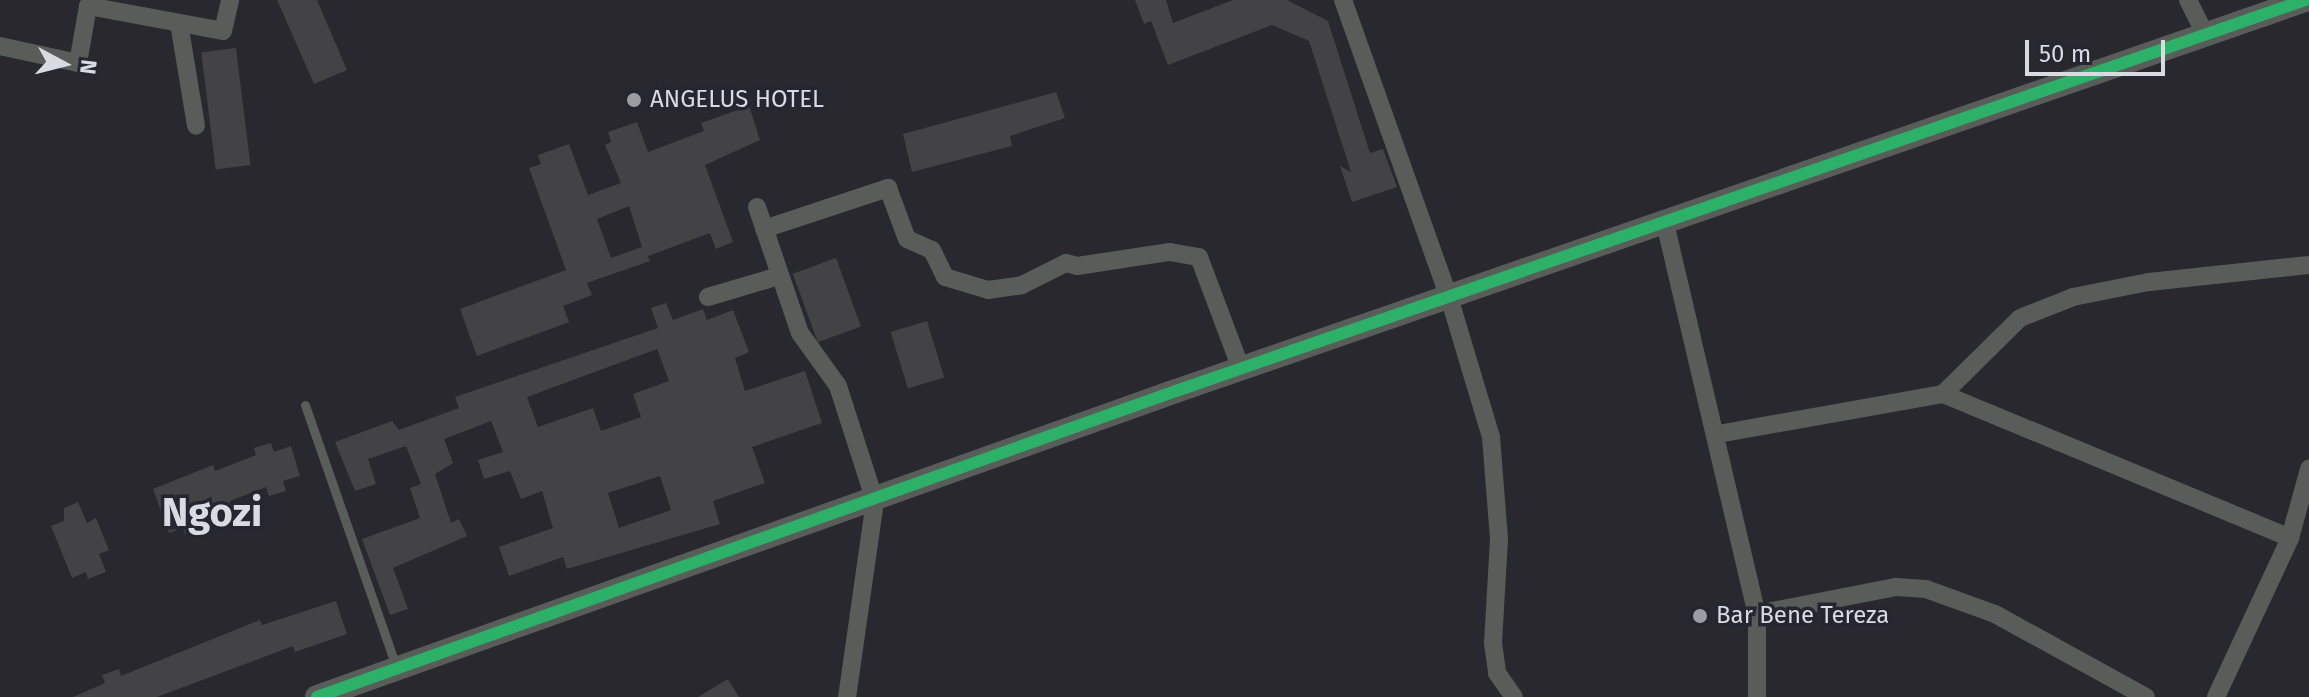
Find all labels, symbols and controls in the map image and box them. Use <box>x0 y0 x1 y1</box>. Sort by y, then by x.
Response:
north arrow <box>24 24 104 104</box>
scale bar <box>2029 24 2169 74</box>
text: 50 m <box>2039 40 2091 68</box>
text: N <box>74 58 103 76</box>
place label: ANGELUS HOTEL <box>650 86 824 114</box>
marker: ANGELUS HOTEL <box>625 91 643 109</box>
district label: Ngozi <box>162 489 262 537</box>
place label: Bar Bene Tereza <box>1716 602 1889 630</box>
marker: Bar Bene Tereza <box>1691 607 1709 625</box>

